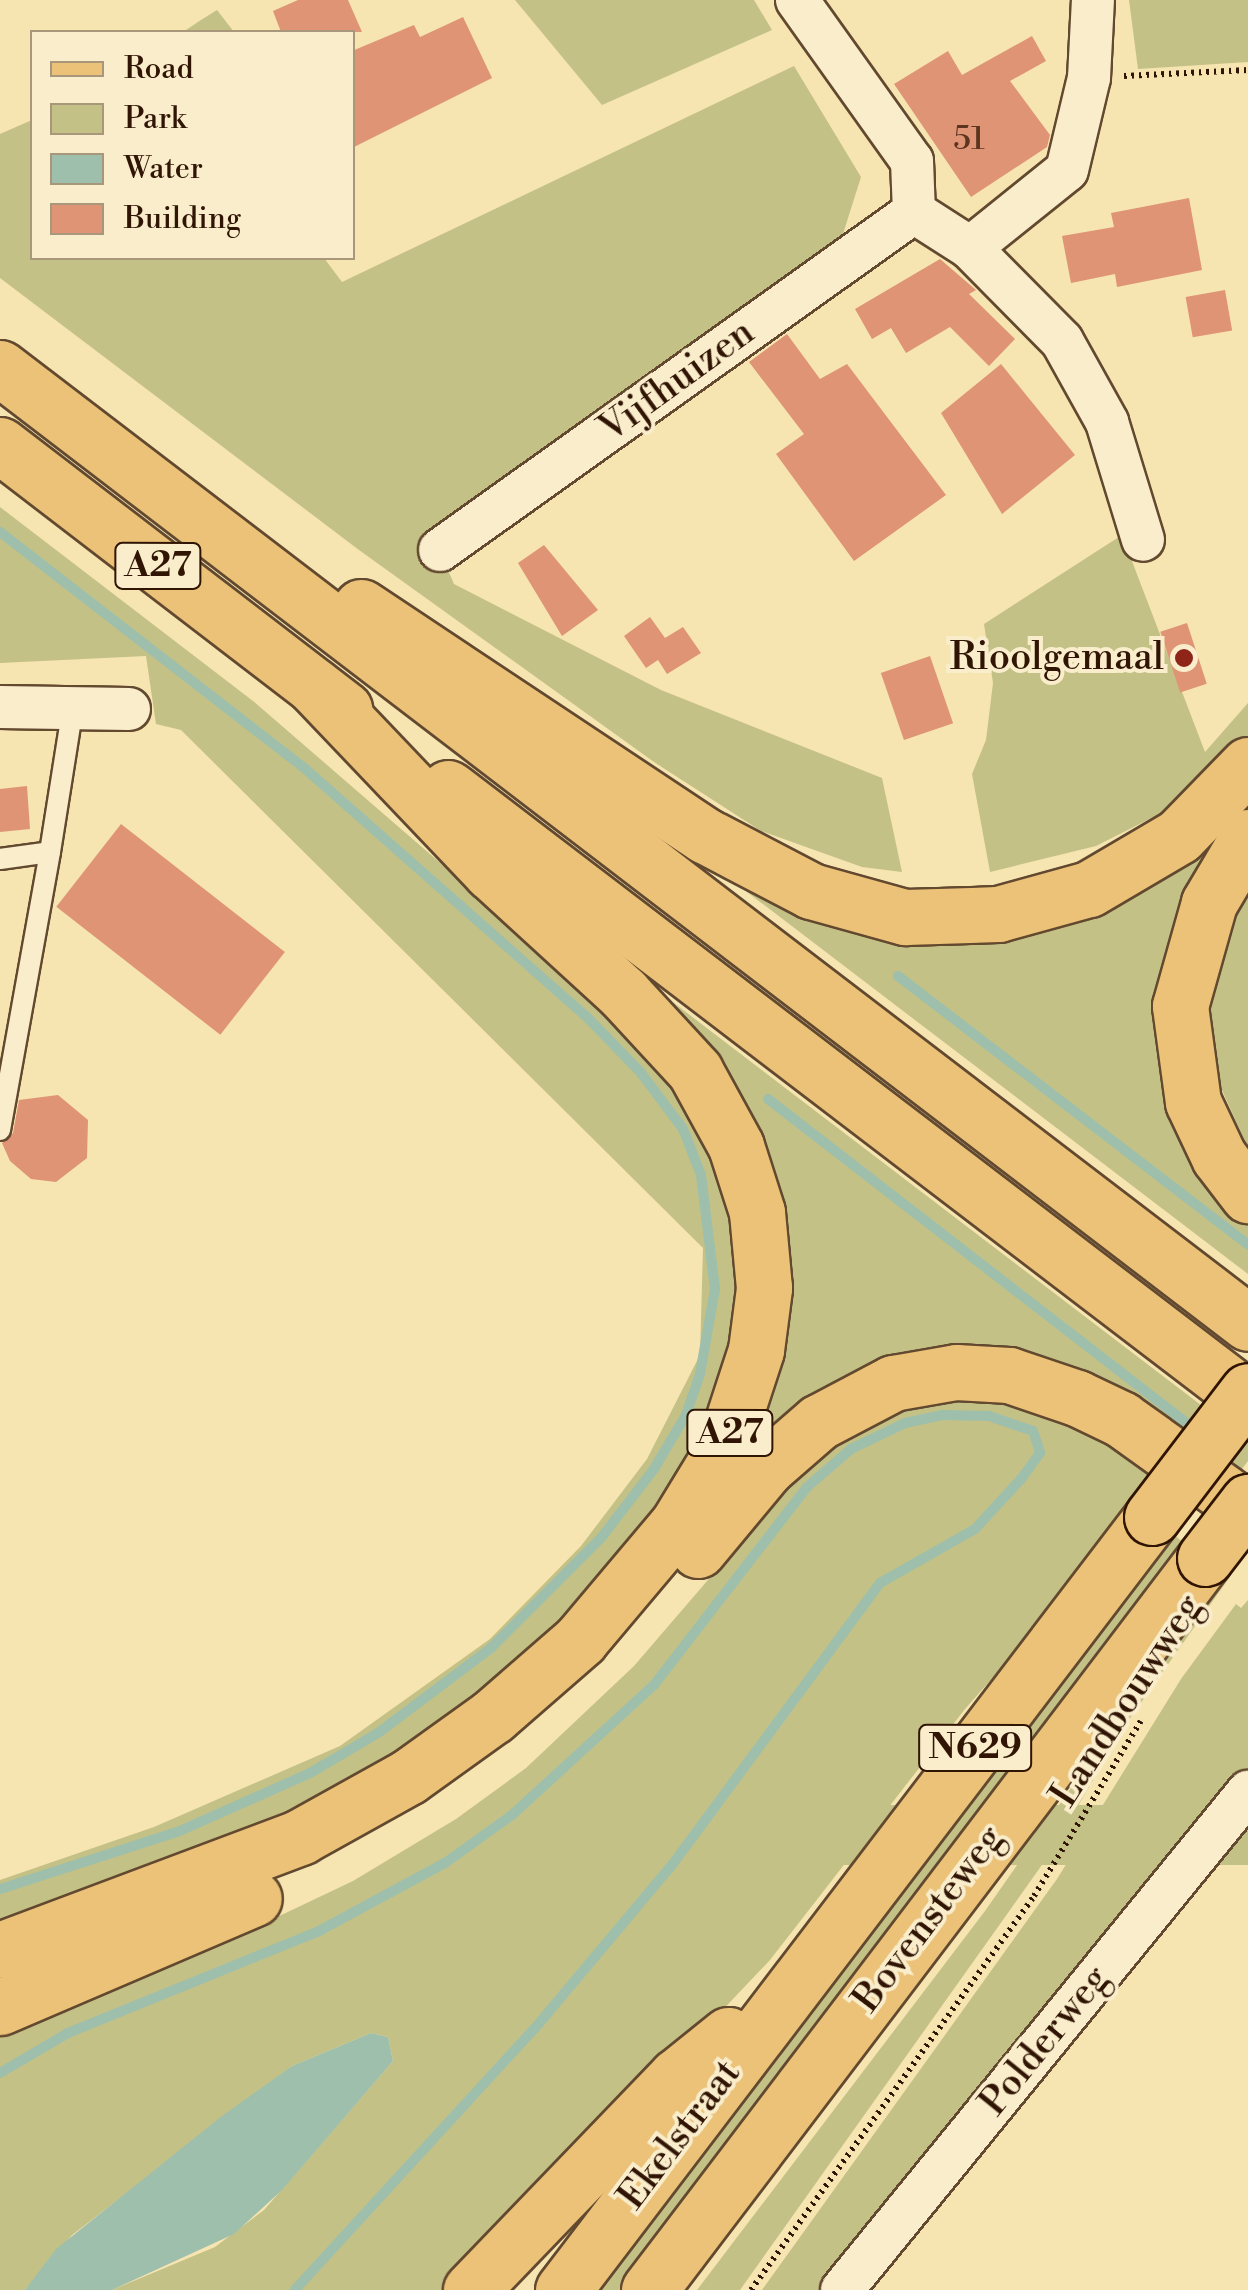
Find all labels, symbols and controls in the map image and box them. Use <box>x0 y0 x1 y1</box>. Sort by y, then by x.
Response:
legend <box>30 30 355 260</box>
text: Road <box>124 50 194 88</box>
text: Park <box>124 100 186 138</box>
house number: 51 <box>953 120 985 158</box>
text: Water <box>124 150 203 188</box>
text: Building <box>124 200 241 238</box>
street label: Vijfhuizen <box>591 310 763 452</box>
road number: A27 <box>113 536 203 596</box>
place label: Rioolgemaal <box>950 635 1164 681</box>
marker: Rioolgemaal <box>1173 647 1195 669</box>
road number: A27 <box>685 1403 775 1463</box>
street label: Landbouwweg <box>1041 1586 1213 1816</box>
road number: N629 <box>918 1718 1032 1778</box>
street label: Bovensteweg <box>844 1817 1014 2021</box>
street label: Polderweg <box>971 1957 1119 2125</box>
street label: Ekelstraat <box>609 2051 751 2219</box>

